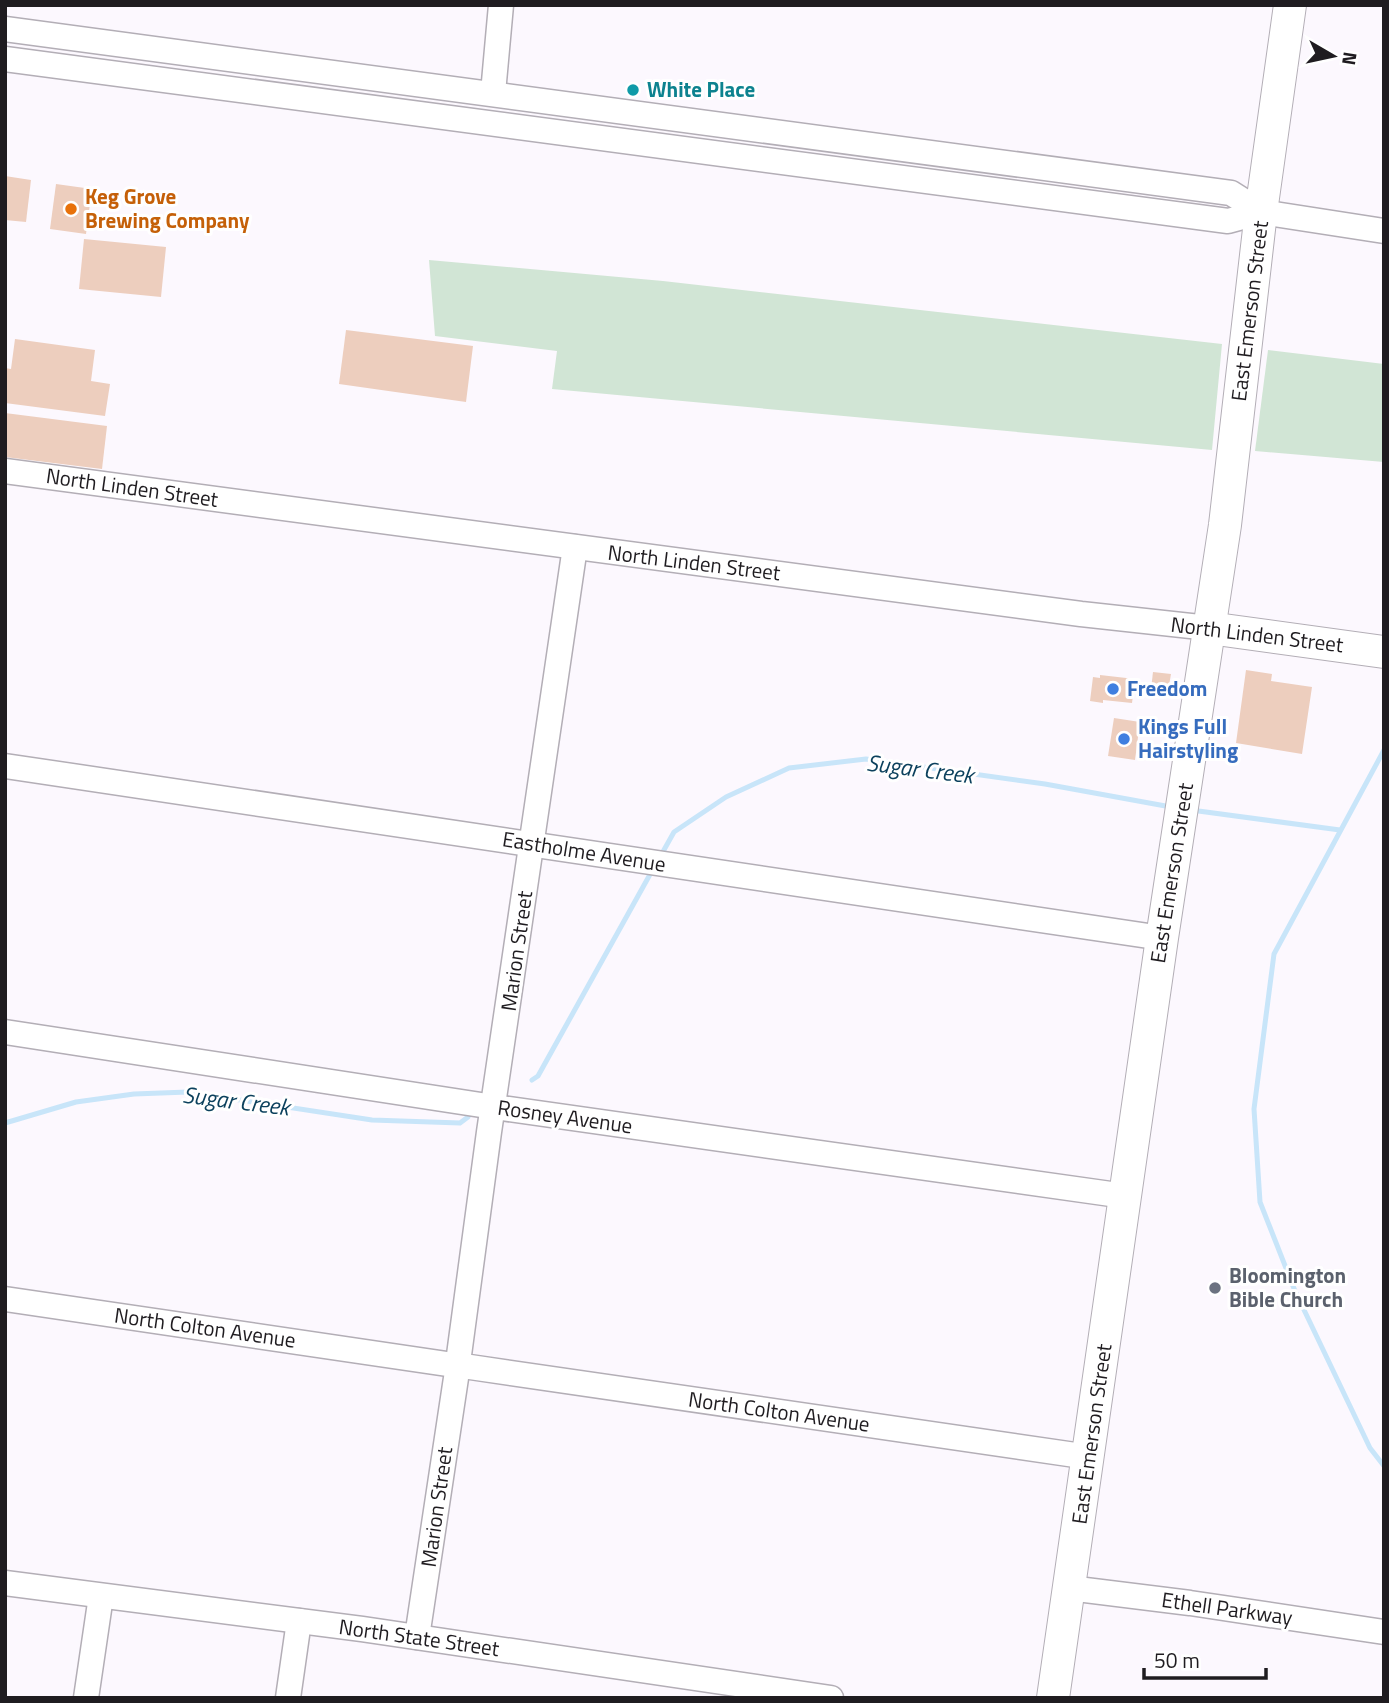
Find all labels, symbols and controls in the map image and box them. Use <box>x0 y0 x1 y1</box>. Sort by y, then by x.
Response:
north arrow <box>1298 21 1368 91</box>
text: N <box>1335 50 1366 68</box>
place label: White Place <box>647 73 755 105</box>
marker: White Place <box>625 82 641 98</box>
place label: Keg Grove Brewing Company <box>85 180 250 236</box>
marker: Keg Grove Brewing Company <box>63 201 79 217</box>
street label: East Emerson Street <box>1222 218 1276 403</box>
street label: North Linden Street <box>44 459 221 515</box>
street label: North Linden Street <box>606 536 783 589</box>
street label: North Linden Street <box>1169 608 1346 661</box>
place label: Freedom <box>1127 672 1207 704</box>
marker: Freedom <box>1105 681 1121 697</box>
place label: Kings Full Hairstyling <box>1138 710 1238 766</box>
marker: Kings Full Hairstyling <box>1116 731 1132 747</box>
water label: Sugar Creek <box>865 745 978 793</box>
street label: East Emerson Street <box>1141 780 1201 965</box>
street label: Eastholme Avenue <box>500 822 668 880</box>
street label: Marion Street <box>492 888 540 1013</box>
water label: Sugar Creek <box>181 1077 294 1125</box>
street label: Rosney Avenue <box>496 1091 635 1141</box>
place label: Bloomington Bible Church <box>1229 1259 1346 1315</box>
marker: Bloomington Bible Church <box>1207 1280 1223 1296</box>
street label: North Colton Avenue <box>112 1298 298 1356</box>
street label: East Emerson Street <box>1063 1341 1120 1526</box>
street label: North Colton Avenue <box>686 1382 872 1440</box>
street label: Marion Street <box>412 1444 460 1569</box>
street label: Ethell Parkway <box>1160 1583 1295 1633</box>
street label: North State Street <box>337 1610 502 1664</box>
scale bar <box>1144 1636 1266 1680</box>
text: 50 m <box>1154 1644 1200 1676</box>

